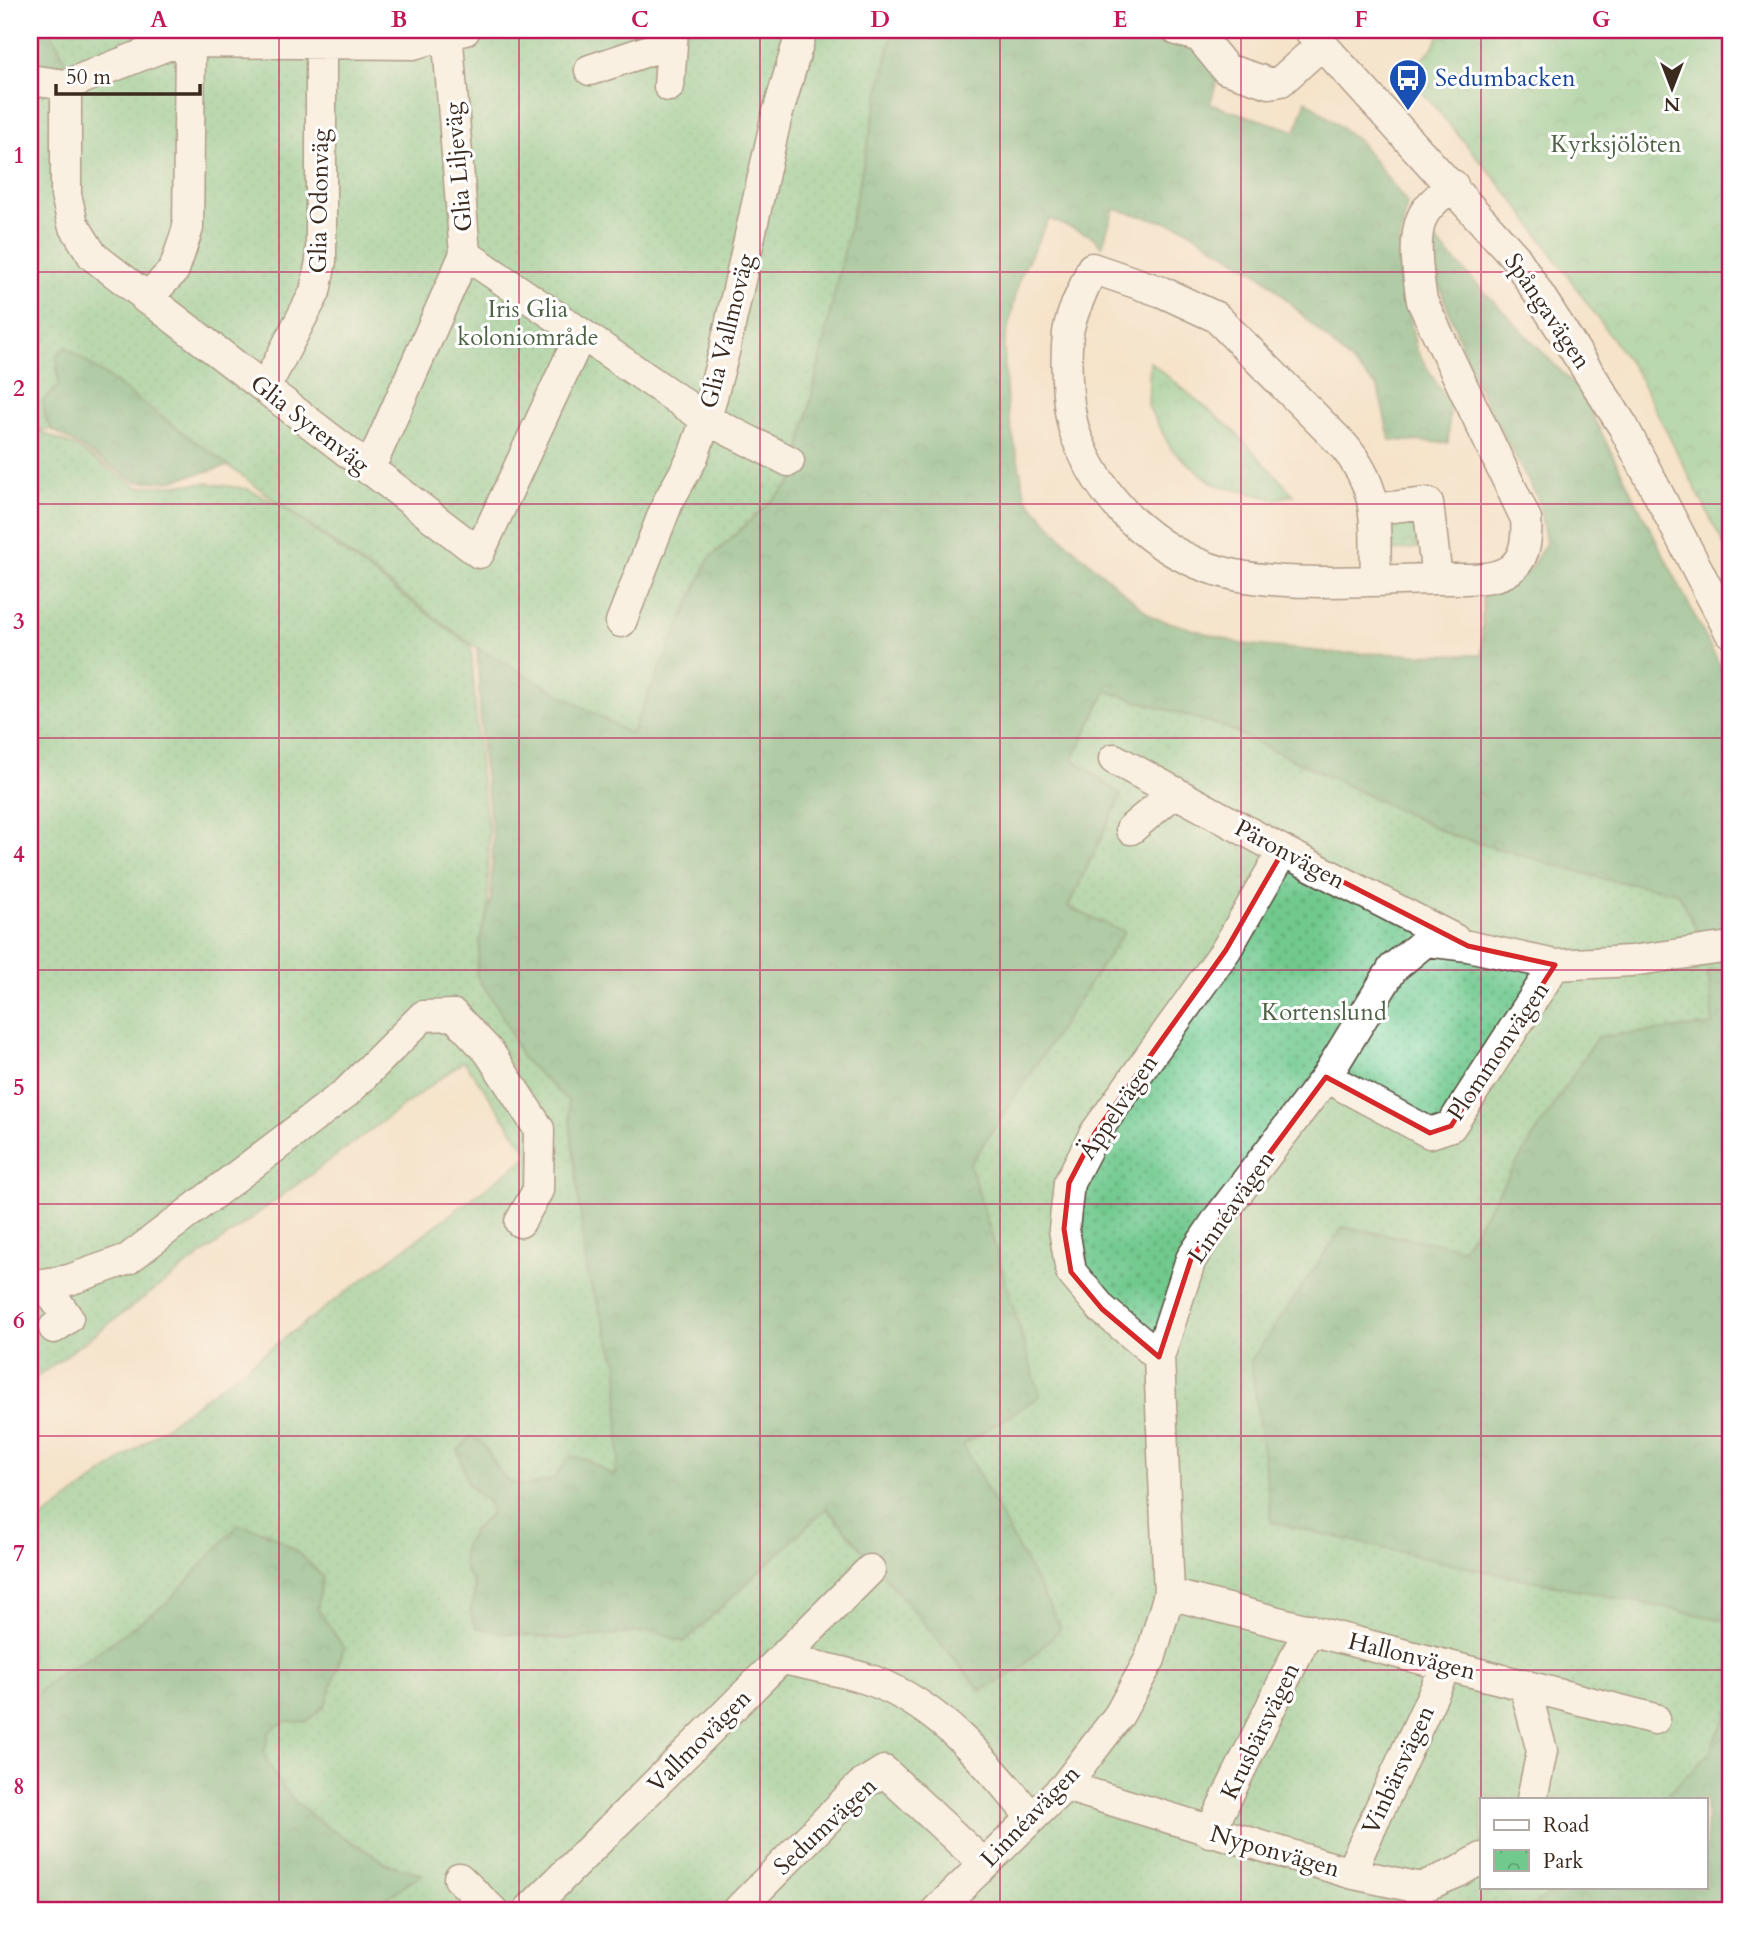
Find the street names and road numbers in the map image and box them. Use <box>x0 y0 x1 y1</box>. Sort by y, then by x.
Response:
street label: Glia Liljeväg <box>436 100 481 233</box>
street label: Glia Odonväg <box>302 128 337 274</box>
street label: Spångavägen <box>1497 247 1599 376</box>
street label: Glia Vallmoväg <box>692 250 763 412</box>
street label: Glia Syrenväg <box>243 367 377 482</box>
street label: Päronvägen <box>1229 812 1351 898</box>
street label: Plommonvägen <box>1440 975 1557 1127</box>
street label: Äppelvägen <box>1071 1048 1166 1166</box>
street label: Linnéavägen <box>1180 1144 1283 1270</box>
street label: Hallonvägen <box>1345 1625 1479 1688</box>
street label: Krusbärsvägen <box>1213 1657 1308 1805</box>
street label: Vallmovägen <box>640 1682 759 1800</box>
street label: Vinbärsvägen <box>1354 1700 1443 1840</box>
street label: Linnéavägen <box>973 1758 1088 1875</box>
street label: Sedumvägen <box>767 1770 884 1883</box>
street label: Nyponvägen <box>1206 1817 1344 1886</box>

